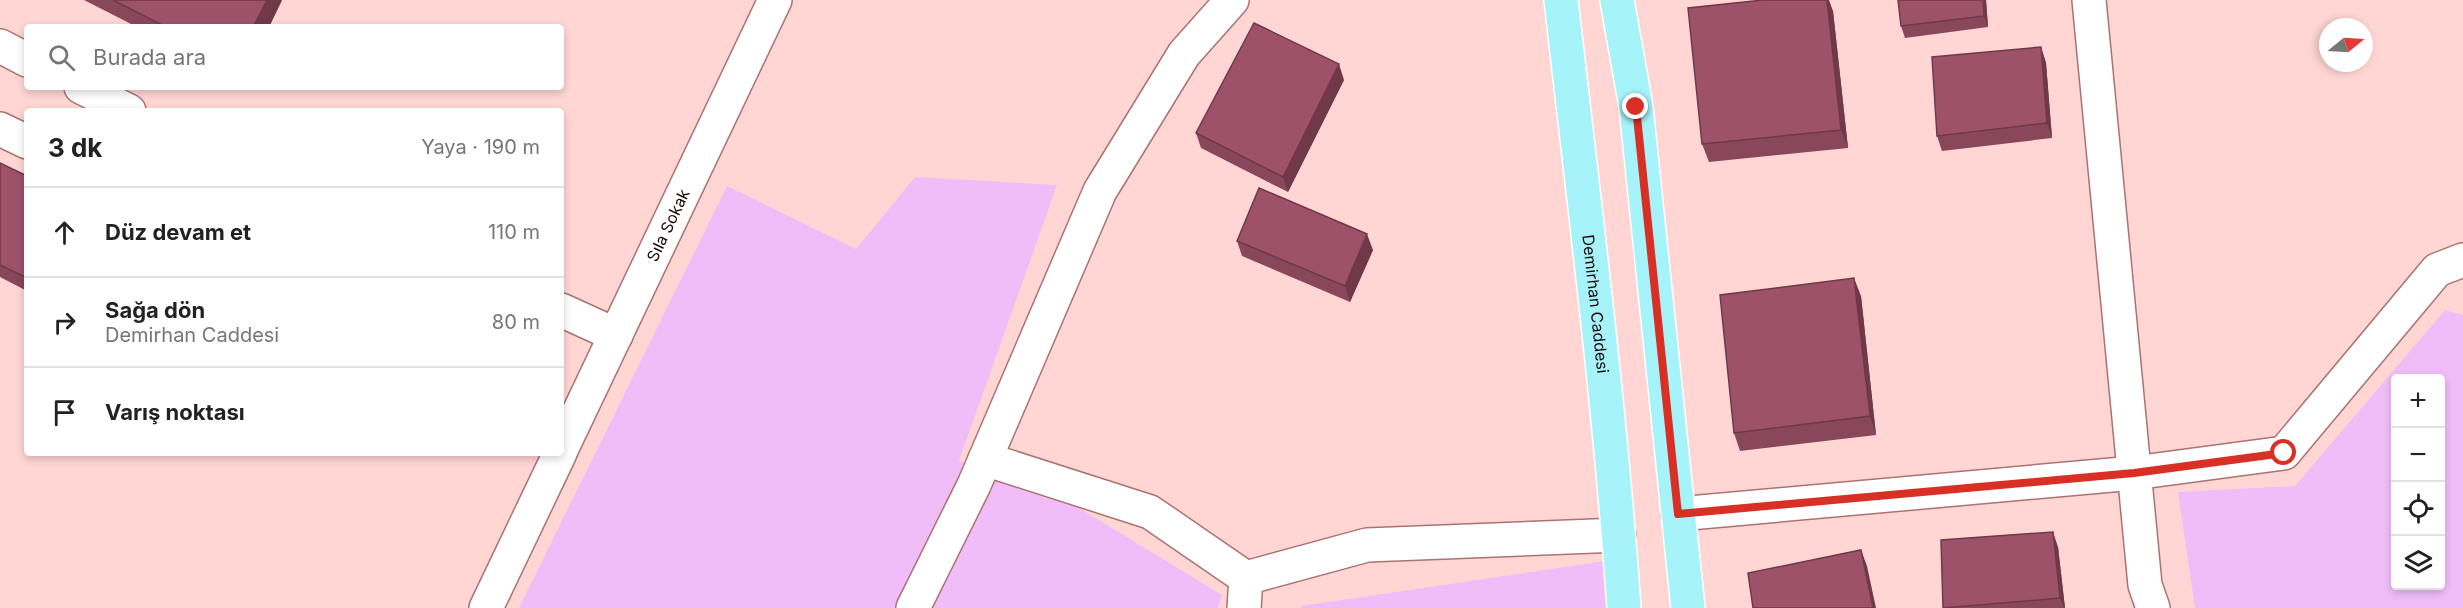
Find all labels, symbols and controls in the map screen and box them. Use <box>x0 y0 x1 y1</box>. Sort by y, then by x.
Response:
north arrow <box>2319 18 2373 72</box>
search box <box>24 24 564 90</box>
icon: search <box>45 41 78 74</box>
text: Burada ara <box>93 44 206 70</box>
route end <box>1622 93 1648 119</box>
text: 3 dk <box>48 132 102 163</box>
text: Yaya · 190 m <box>421 135 540 159</box>
street label: Sıla Sokak <box>642 185 694 265</box>
icon: ahead <box>48 216 81 249</box>
text: Düz devam et <box>105 219 251 245</box>
text: 110 m <box>488 220 540 244</box>
street label: Demirhan Caddesi <box>1578 234 1613 374</box>
text: Sağa dön <box>105 297 205 323</box>
icon: right <box>48 306 81 339</box>
text: 80 m <box>492 310 540 334</box>
text: Demirhan Caddesi <box>105 323 279 347</box>
map controls <box>2391 374 2445 590</box>
button: + <box>2391 374 2445 428</box>
icon: arrive <box>48 396 81 429</box>
text: Varış noktası <box>105 399 245 425</box>
button: − <box>2391 428 2445 482</box>
route start <box>2270 439 2296 465</box>
button: locate <box>2391 482 2445 536</box>
button: layers <box>2391 536 2445 590</box>

